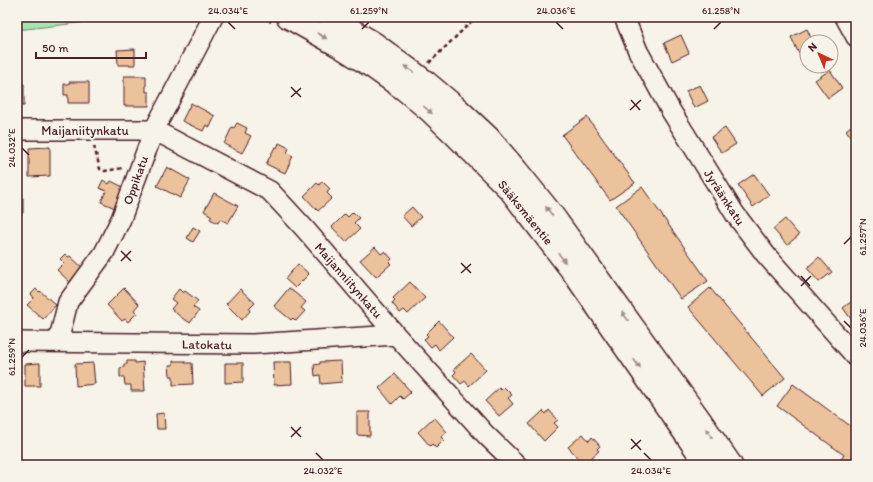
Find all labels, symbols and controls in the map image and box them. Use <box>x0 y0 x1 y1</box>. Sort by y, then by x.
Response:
text: 24.034°E <box>208 4 248 17</box>
text: 61.259°N <box>350 4 388 17</box>
text: 24.036°E <box>536 4 576 17</box>
text: 61.258°N <box>702 4 740 17</box>
one-way arrow <box>316 32 328 39</box>
scale bar <box>36 34 146 60</box>
north arrow <box>799 34 839 74</box>
text: N <box>805 40 820 54</box>
text: 50 m <box>42 41 68 55</box>
one-way arrow <box>404 65 414 73</box>
one-way arrow <box>423 105 434 114</box>
street label: Maijaniitynkatu <box>41 123 129 138</box>
text: 24.032°E <box>5 128 18 168</box>
street label: Oppikatu <box>120 154 151 207</box>
street label: Jyräänkatu <box>701 166 748 228</box>
street label: Sääksmäentie <box>495 177 556 248</box>
one-way arrow <box>545 205 553 216</box>
text: 61.257°N <box>856 218 869 256</box>
street label: Maijanniitynkatu <box>312 240 385 321</box>
one-way arrow <box>558 252 566 263</box>
text: 24.036°E <box>856 308 869 348</box>
one-way arrow <box>621 311 629 321</box>
street label: Latokatu <box>182 337 232 352</box>
text: 61.259°N <box>5 338 18 376</box>
one-way arrow <box>633 358 641 369</box>
one-way arrow <box>705 428 713 438</box>
text: 24.032°E <box>303 464 343 477</box>
text: 24.034°E <box>631 464 671 477</box>

